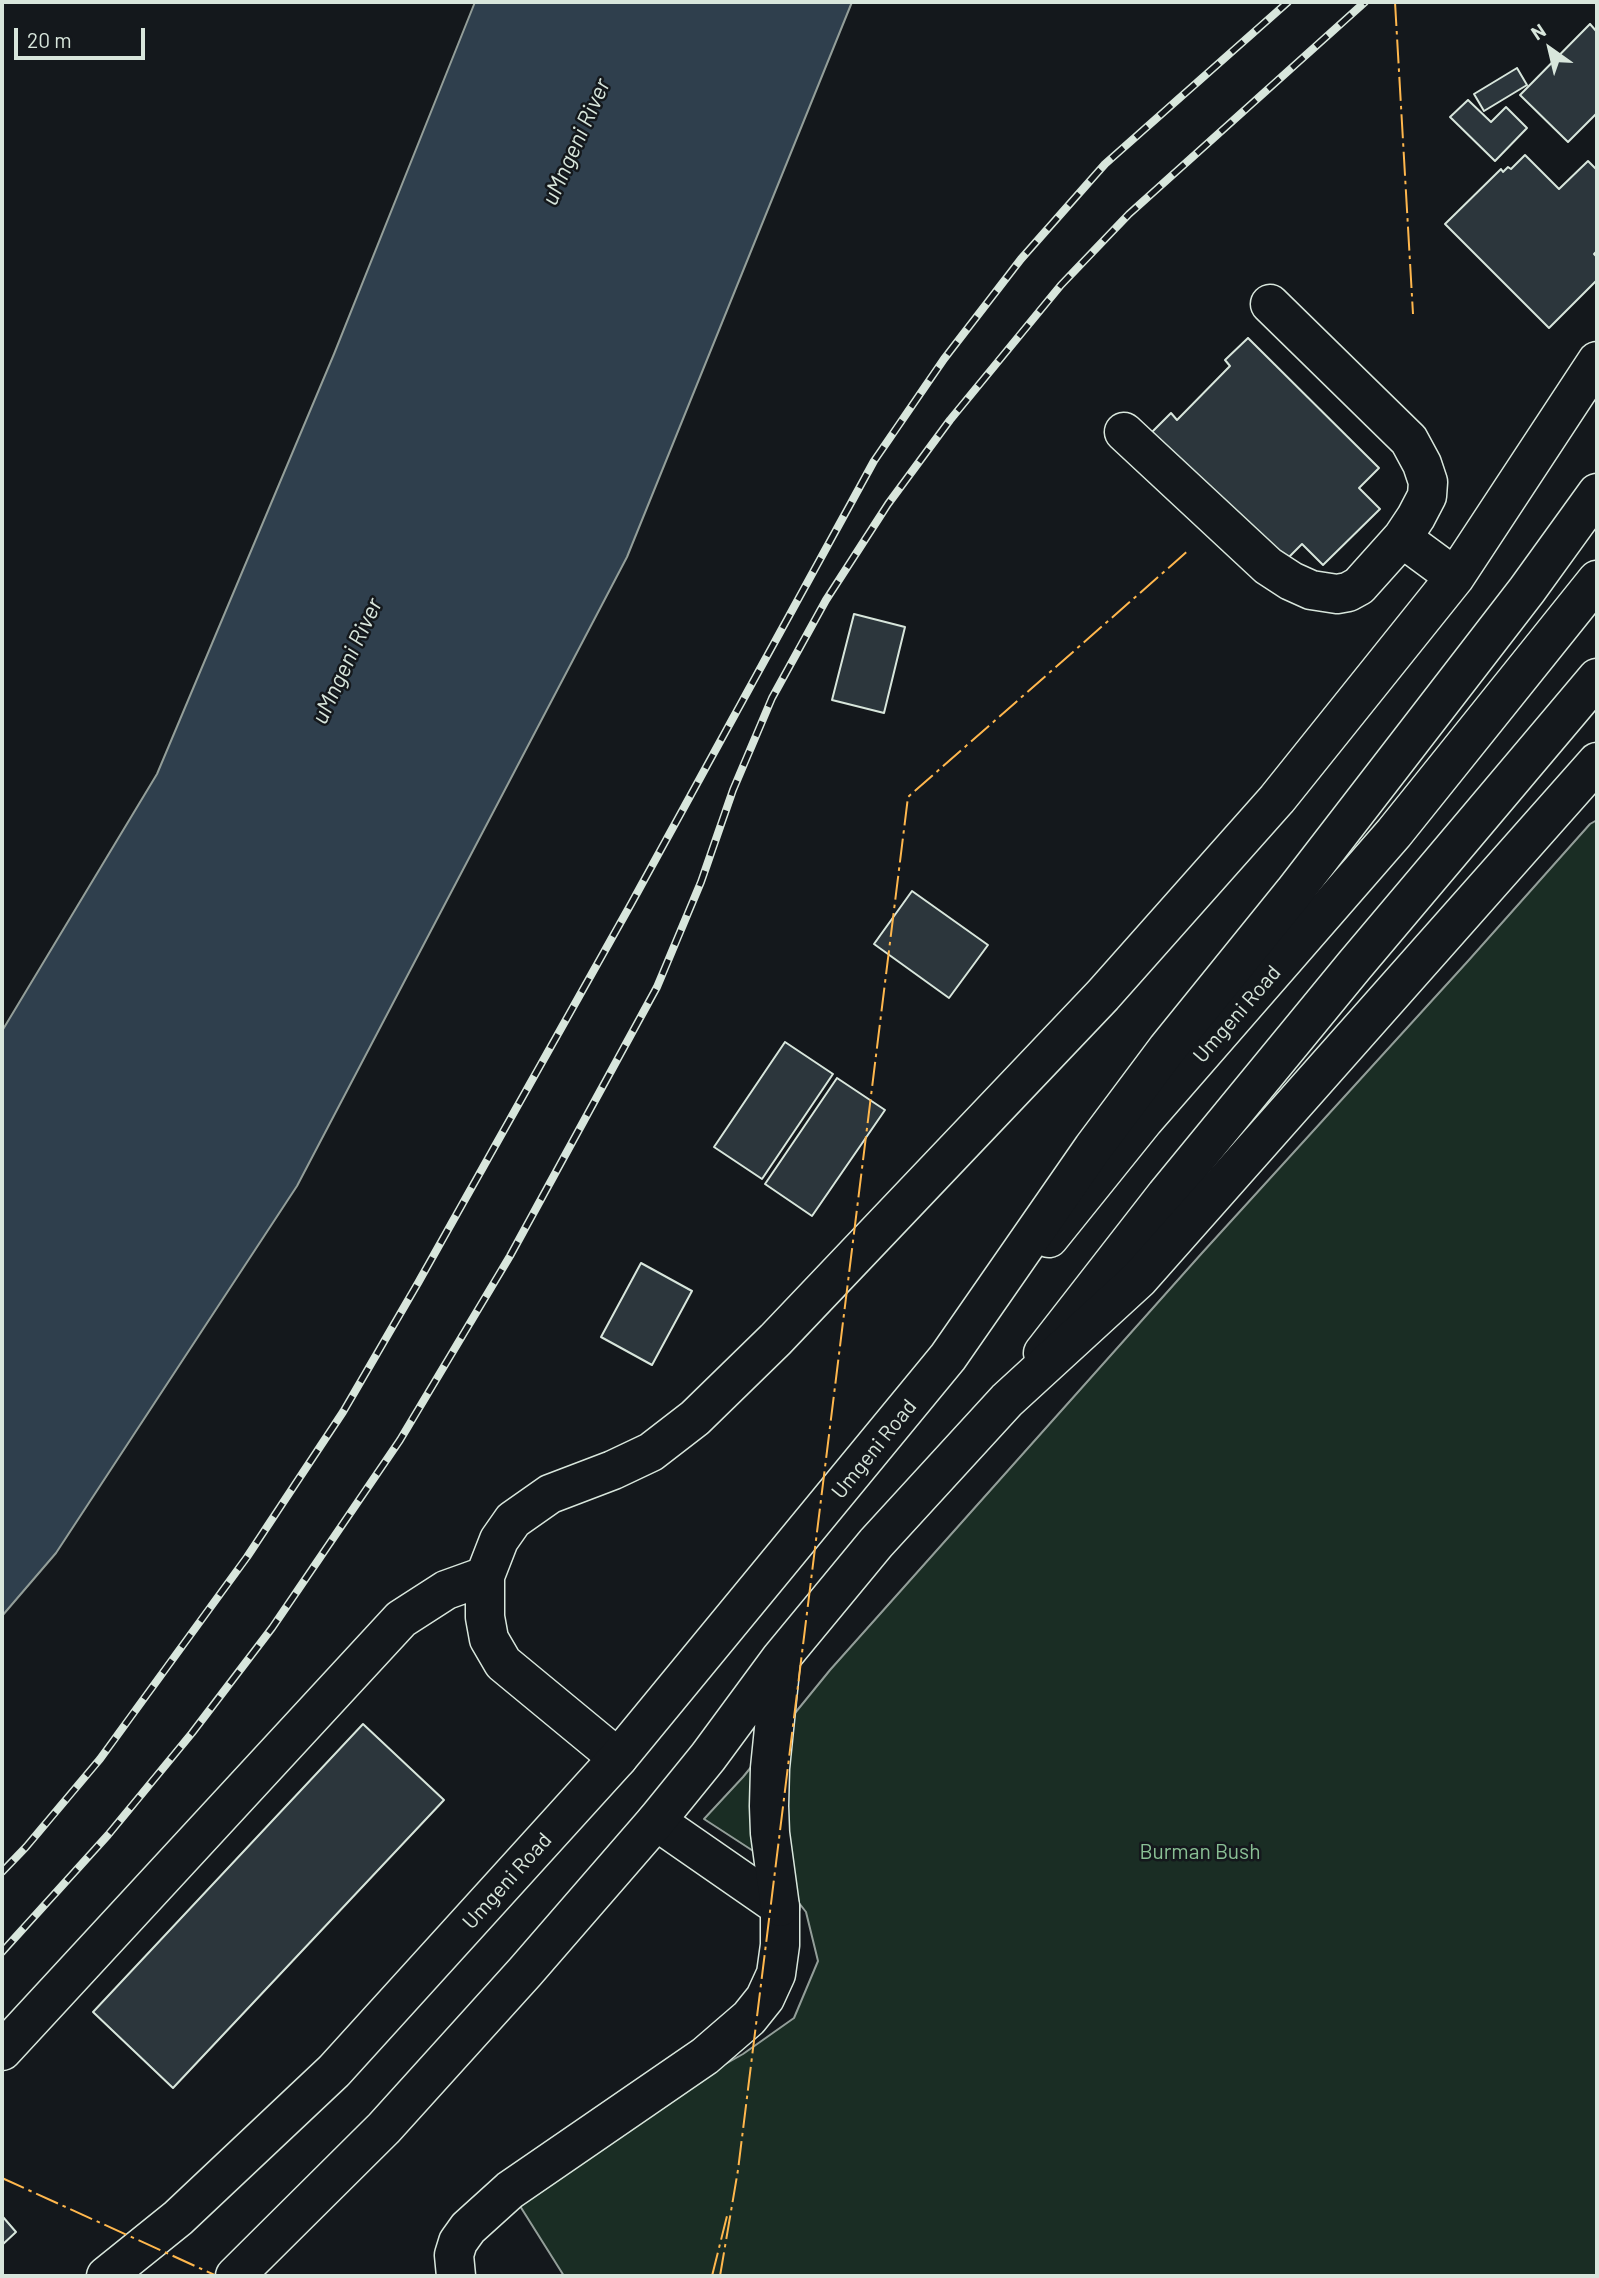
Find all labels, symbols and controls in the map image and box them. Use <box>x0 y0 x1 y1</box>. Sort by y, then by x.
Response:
scale bar <box>18 14 149 58</box>
north arrow <box>1515 14 1585 84</box>
text: N <box>1526 18 1550 44</box>
text: 20 m <box>27 27 72 52</box>
water label: uMngeni River <box>536 74 616 210</box>
water label: uMngeni River <box>306 594 388 728</box>
street label: Umgeni Road <box>1188 960 1286 1068</box>
street label: Umgeni Road <box>826 1394 922 1504</box>
street label: Umgeni Road <box>457 1828 557 1934</box>
park label: Burman Bush <box>1140 1839 1260 1865</box>

